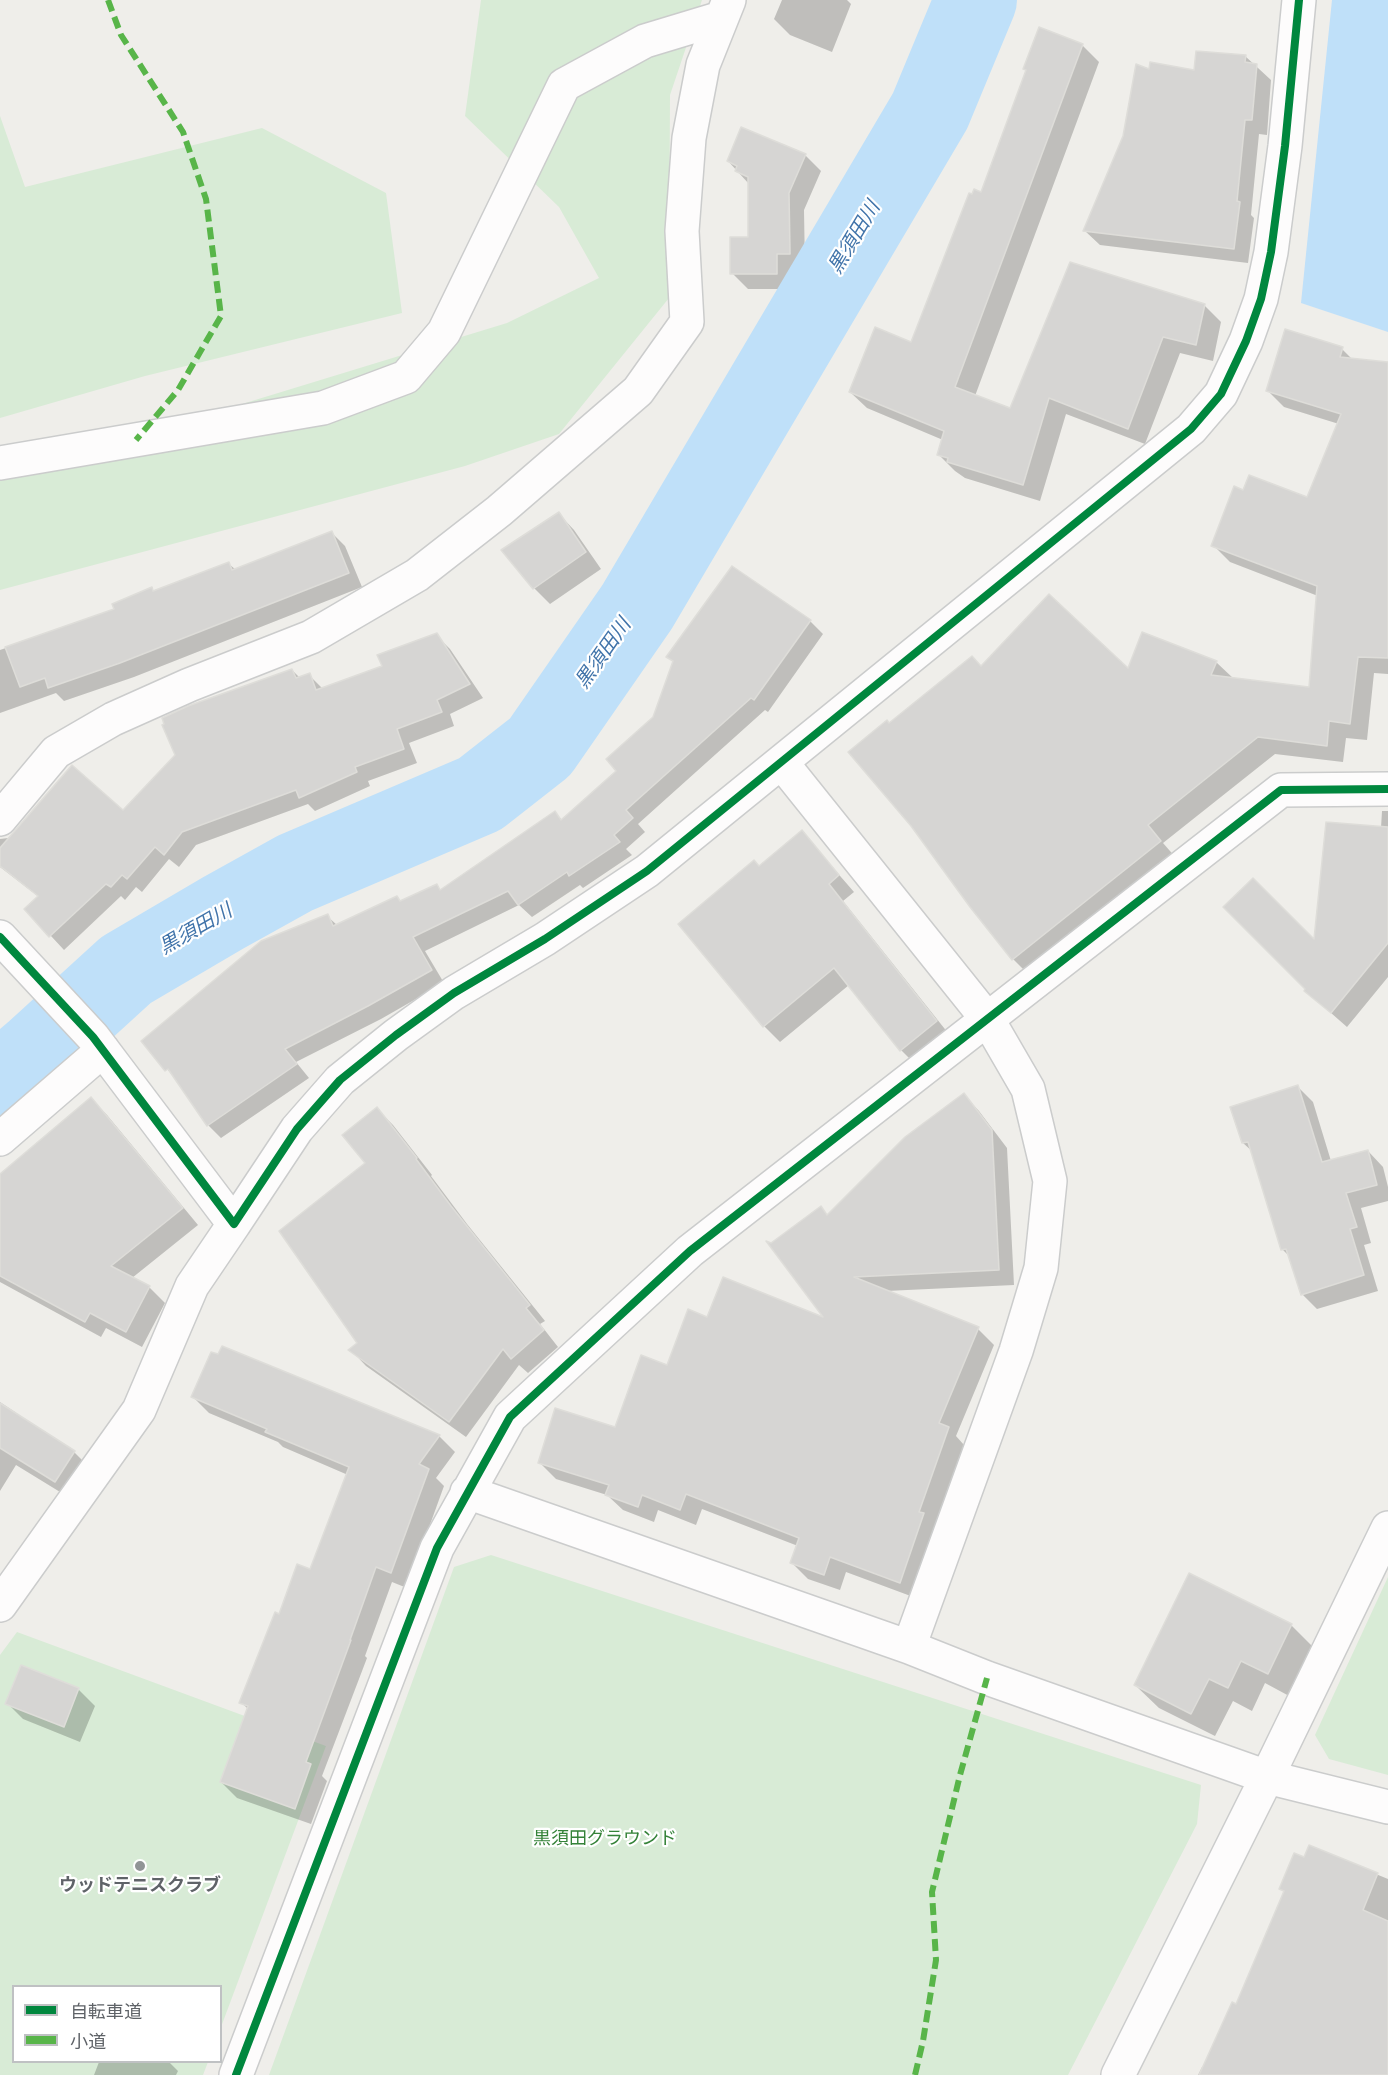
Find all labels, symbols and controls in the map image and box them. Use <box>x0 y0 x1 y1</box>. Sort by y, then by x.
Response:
water label: 黒須田川 <box>824 198 886 278</box>
water label: 黒須田川 <box>571 614 637 694</box>
water label: 黒須田川 <box>155 900 237 960</box>
park label: 黒須田グラウンド <box>533 1828 677 1850</box>
marker: ウッドテニスクラブ <box>133 1859 147 1873</box>
place label: ウッドテニスクラブ <box>59 1875 221 1897</box>
legend <box>12 1985 222 2063</box>
text: 自転車道 <box>70 2000 142 2024</box>
text: 小道 <box>70 2030 106 2054</box>

